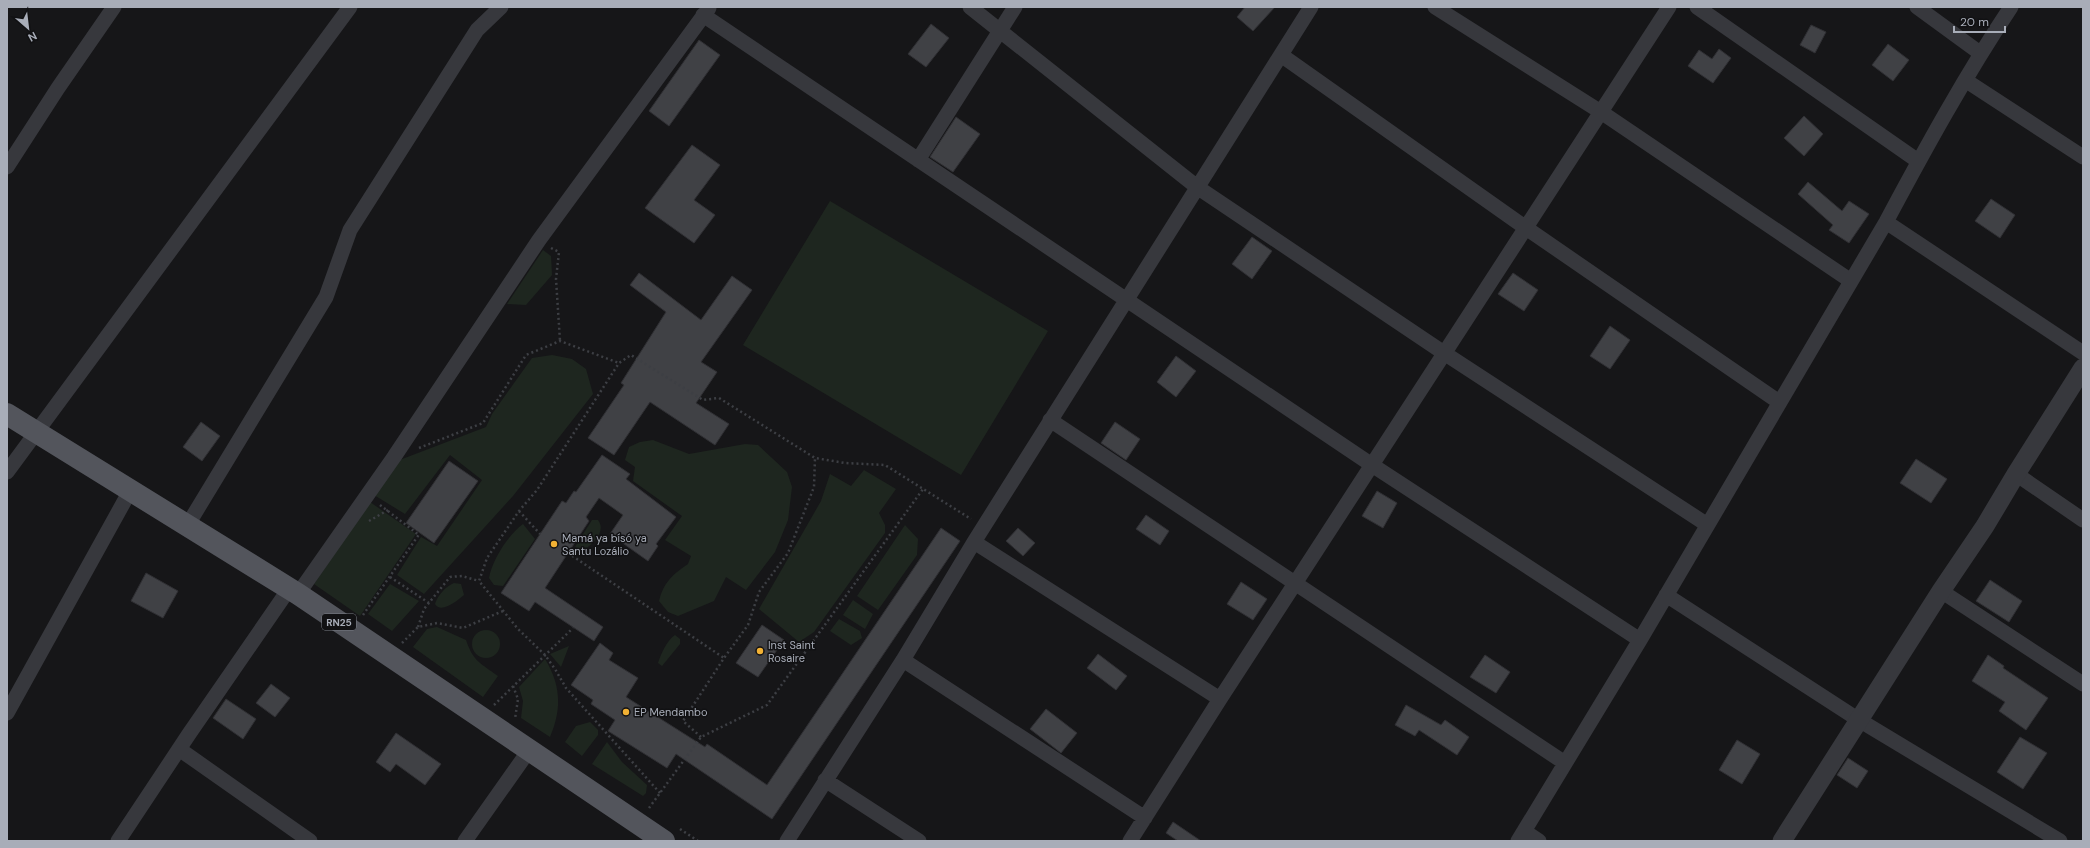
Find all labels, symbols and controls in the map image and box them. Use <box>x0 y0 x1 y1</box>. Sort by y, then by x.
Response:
north arrow <box>8 8 48 48</box>
scale bar <box>1954 8 2005 34</box>
text: 20 m <box>1960 14 1989 30</box>
text: N <box>26 29 40 45</box>
place label: Mamá ya bísó ya Santu Lozálio <box>562 531 647 558</box>
marker: Mamá ya bísó ya Santu Lozálio <box>549 539 559 549</box>
road number: RN25 <box>322 614 356 630</box>
place label: Inst Saint Rosaire <box>768 638 815 665</box>
marker: Inst Saint Rosaire <box>755 646 765 656</box>
place label: EP Mendambo <box>634 705 707 719</box>
marker: EP Mendambo <box>621 707 631 717</box>

